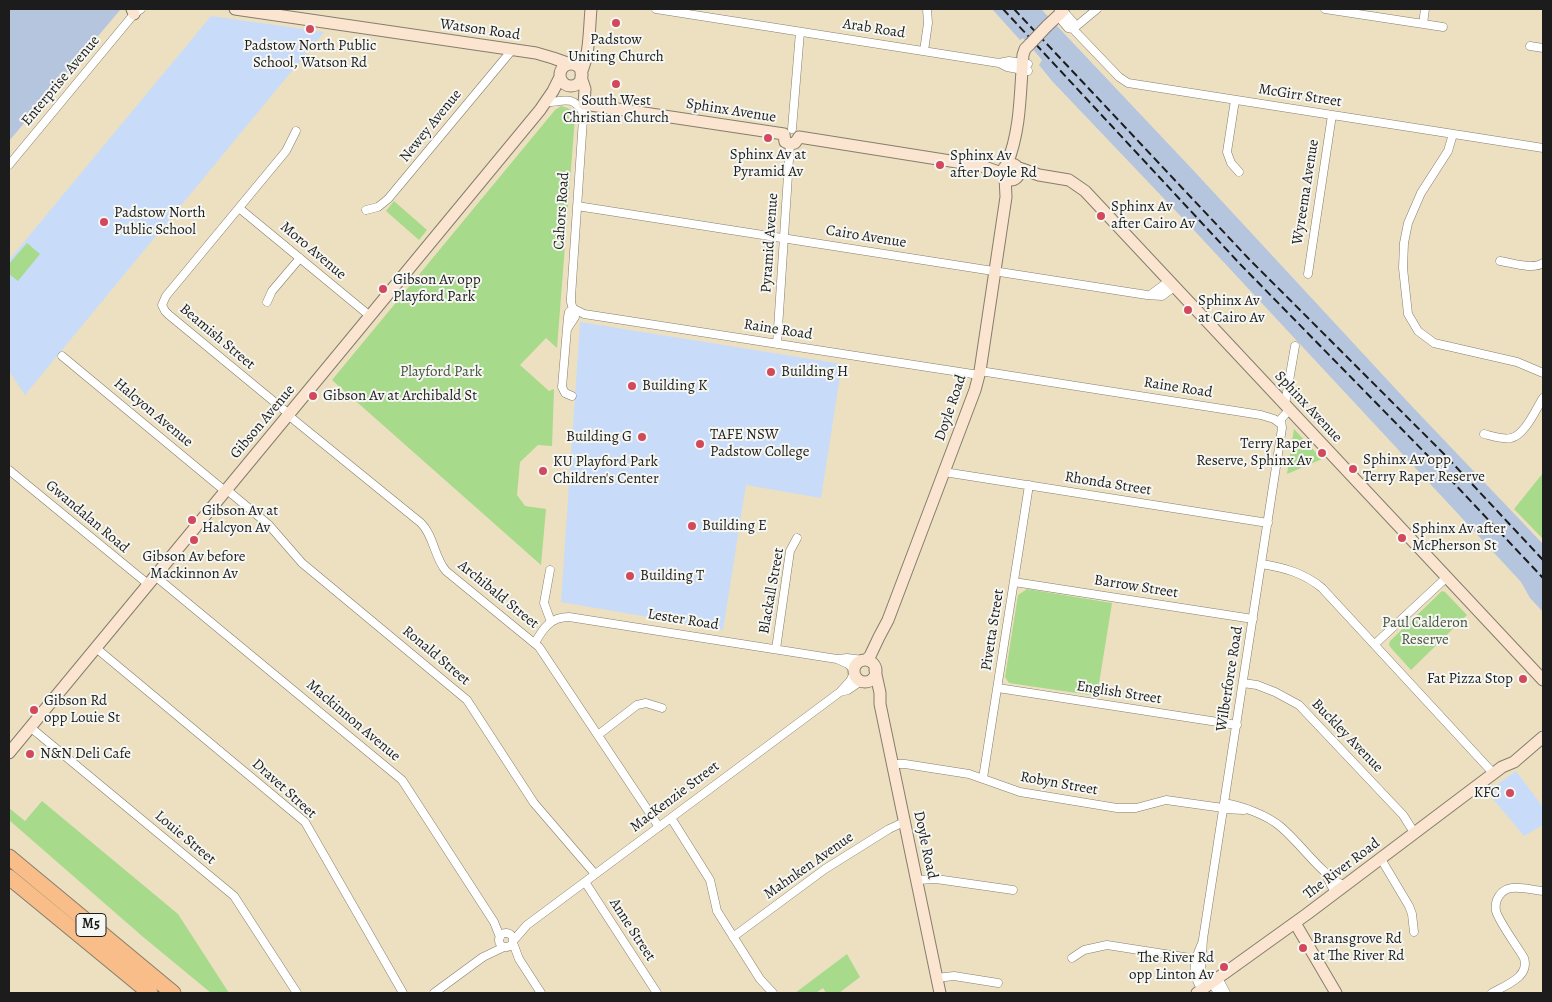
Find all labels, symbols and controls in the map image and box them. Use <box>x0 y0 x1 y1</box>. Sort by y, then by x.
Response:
street label: Watson Road <box>439 15 521 45</box>
street label: Arab Road <box>842 15 906 43</box>
marker: Padstow Uniting Church <box>610 17 622 29</box>
marker: Padstow North Public School, Watson Rd <box>304 23 316 35</box>
place label: Padstow Uniting Church <box>568 31 664 66</box>
street label: Enterprise Avenue <box>18 32 104 130</box>
place label: Padstow North Public School, Watson Rd <box>244 37 376 72</box>
marker: South West Christian Church <box>610 78 622 90</box>
street label: McGirr Street <box>1257 81 1343 111</box>
street label: Newey Avenue <box>396 86 466 166</box>
place label: South West Christian Church <box>563 92 669 127</box>
street label: Sphinx Avenue <box>685 95 777 127</box>
marker: Sphinx Av at Pyramid Av <box>762 132 774 144</box>
street label: Wyreema Avenue <box>1289 138 1323 246</box>
place label: Sphinx Av at Pyramid Av <box>730 146 806 181</box>
place label: Sphinx Av after Doyle Rd <box>950 147 1037 182</box>
marker: Sphinx Av after Doyle Rd <box>934 159 946 171</box>
street label: Cahors Road <box>550 172 574 250</box>
street label: Pyramid Avenue <box>758 192 782 294</box>
place label: Sphinx Av after Cairo Av <box>1111 198 1195 233</box>
place label: Padstow North Public School <box>114 204 205 239</box>
marker: Sphinx Av after Cairo Av <box>1095 210 1107 222</box>
marker: Padstow North Public School <box>98 216 110 228</box>
street label: Moro Avenue <box>276 218 350 284</box>
street label: Cairo Avenue <box>824 222 908 252</box>
place label: Gibson Av opp Playford Park <box>393 271 481 306</box>
marker: Gibson Av opp Playford Park <box>377 283 389 295</box>
place label: Sphinx Av at Cairo Av <box>1198 292 1265 327</box>
street label: Beamish Street <box>176 300 258 374</box>
marker: Sphinx Av at Cairo Av <box>1182 304 1194 316</box>
street label: Raine Road <box>742 316 814 344</box>
park label: Playford Park <box>400 363 482 381</box>
place label: Building H <box>781 363 848 381</box>
marker: Building H <box>765 366 777 378</box>
street label: Sphinx Avenue <box>1270 368 1346 446</box>
street label: Doyle Road <box>931 372 971 444</box>
street label: Raine Road <box>1142 374 1214 402</box>
street label: Halcyon Avenue <box>110 375 196 451</box>
place label: Building K <box>642 377 707 395</box>
marker: Building K <box>626 380 638 392</box>
street label: Gibson Avenue <box>227 381 299 463</box>
place label: Gibson Av at Archibald St <box>323 387 477 405</box>
marker: Gibson Av at Archibald St <box>307 390 319 402</box>
place label: TAFE NSW Padstow College <box>710 426 809 461</box>
place label: Building G <box>566 428 632 446</box>
marker: Building G <box>636 431 648 443</box>
place label: Terry Raper Reserve, Sphinx Av <box>1196 435 1312 470</box>
marker: TAFE NSW Padstow College <box>694 438 706 450</box>
marker: Terry Raper Reserve, Sphinx Av <box>1316 447 1328 459</box>
place label: Sphinx Av opp Terry Raper Reserve <box>1363 451 1485 486</box>
place label: KU Playford Park Children's Center <box>553 453 659 488</box>
marker: Sphinx Av opp Terry Raper Reserve <box>1347 463 1359 475</box>
marker: KU Playford Park Children's Center <box>537 465 549 477</box>
street label: Rhonda Street <box>1063 468 1153 500</box>
street label: Gwandalan Road <box>42 477 132 557</box>
place label: Gibson Av at Halcyon Av <box>202 502 278 537</box>
marker: Gibson Av at Halcyon Av <box>186 514 198 526</box>
place label: Building E <box>702 517 767 535</box>
marker: Building E <box>686 520 698 532</box>
place label: Sphinx Av after McPherson St <box>1412 520 1506 555</box>
marker: Sphinx Av after McPherson St <box>1396 532 1408 544</box>
marker: Gibson Av before Mackinnon Av <box>188 534 200 546</box>
street label: Blackall Street <box>756 546 788 636</box>
place label: Gibson Av before Mackinnon Av <box>142 548 246 583</box>
street label: Archibald Street <box>454 557 542 633</box>
place label: Building T <box>640 567 704 585</box>
marker: Building T <box>624 570 636 582</box>
street label: Barrow Street <box>1093 571 1179 603</box>
street label: Pivetta Street <box>978 588 1008 672</box>
street label: Lester Road <box>646 605 720 635</box>
park label: Paul Calderon Reserve <box>1382 614 1468 649</box>
street label: Ronald Street <box>398 622 474 690</box>
street label: Wilberforce Road <box>1213 625 1247 733</box>
place label: Fat Pizza Stop <box>1427 670 1513 688</box>
marker: Fat Pizza Stop <box>1517 673 1529 685</box>
street label: Mackinnon Avenue <box>302 676 404 766</box>
street label: English Street <box>1075 677 1163 709</box>
place label: Gibson Rd opp Louie St <box>44 692 120 727</box>
street label: Buckley Avenue <box>1307 695 1387 777</box>
marker: Gibson Rd opp Louie St <box>28 704 40 716</box>
place label: N&N Deli Cafe <box>40 745 131 763</box>
marker: N&N Deli Cafe <box>24 748 36 760</box>
street label: Dravet Street <box>248 755 320 823</box>
street label: MacKenzie Street <box>627 758 723 836</box>
street label: Robyn Street <box>1019 768 1099 800</box>
place label: KFC <box>1474 784 1500 802</box>
marker: KFC <box>1504 787 1516 799</box>
street label: Louie Street <box>151 807 219 869</box>
street label: Doyle Road <box>909 809 941 881</box>
street label: Mahnken Avenue <box>761 828 857 904</box>
street label: The River Road <box>1300 834 1384 904</box>
street label: Anne Street <box>605 895 659 965</box>
road number: M5 <box>76 914 106 936</box>
place label: Bransgrove Rd at The River Rd <box>1313 930 1404 965</box>
marker: Bransgrove Rd at The River Rd <box>1297 942 1309 954</box>
place label: The River Rd opp Linton Av <box>1129 949 1214 984</box>
marker: The River Rd opp Linton Av <box>1218 961 1230 973</box>

